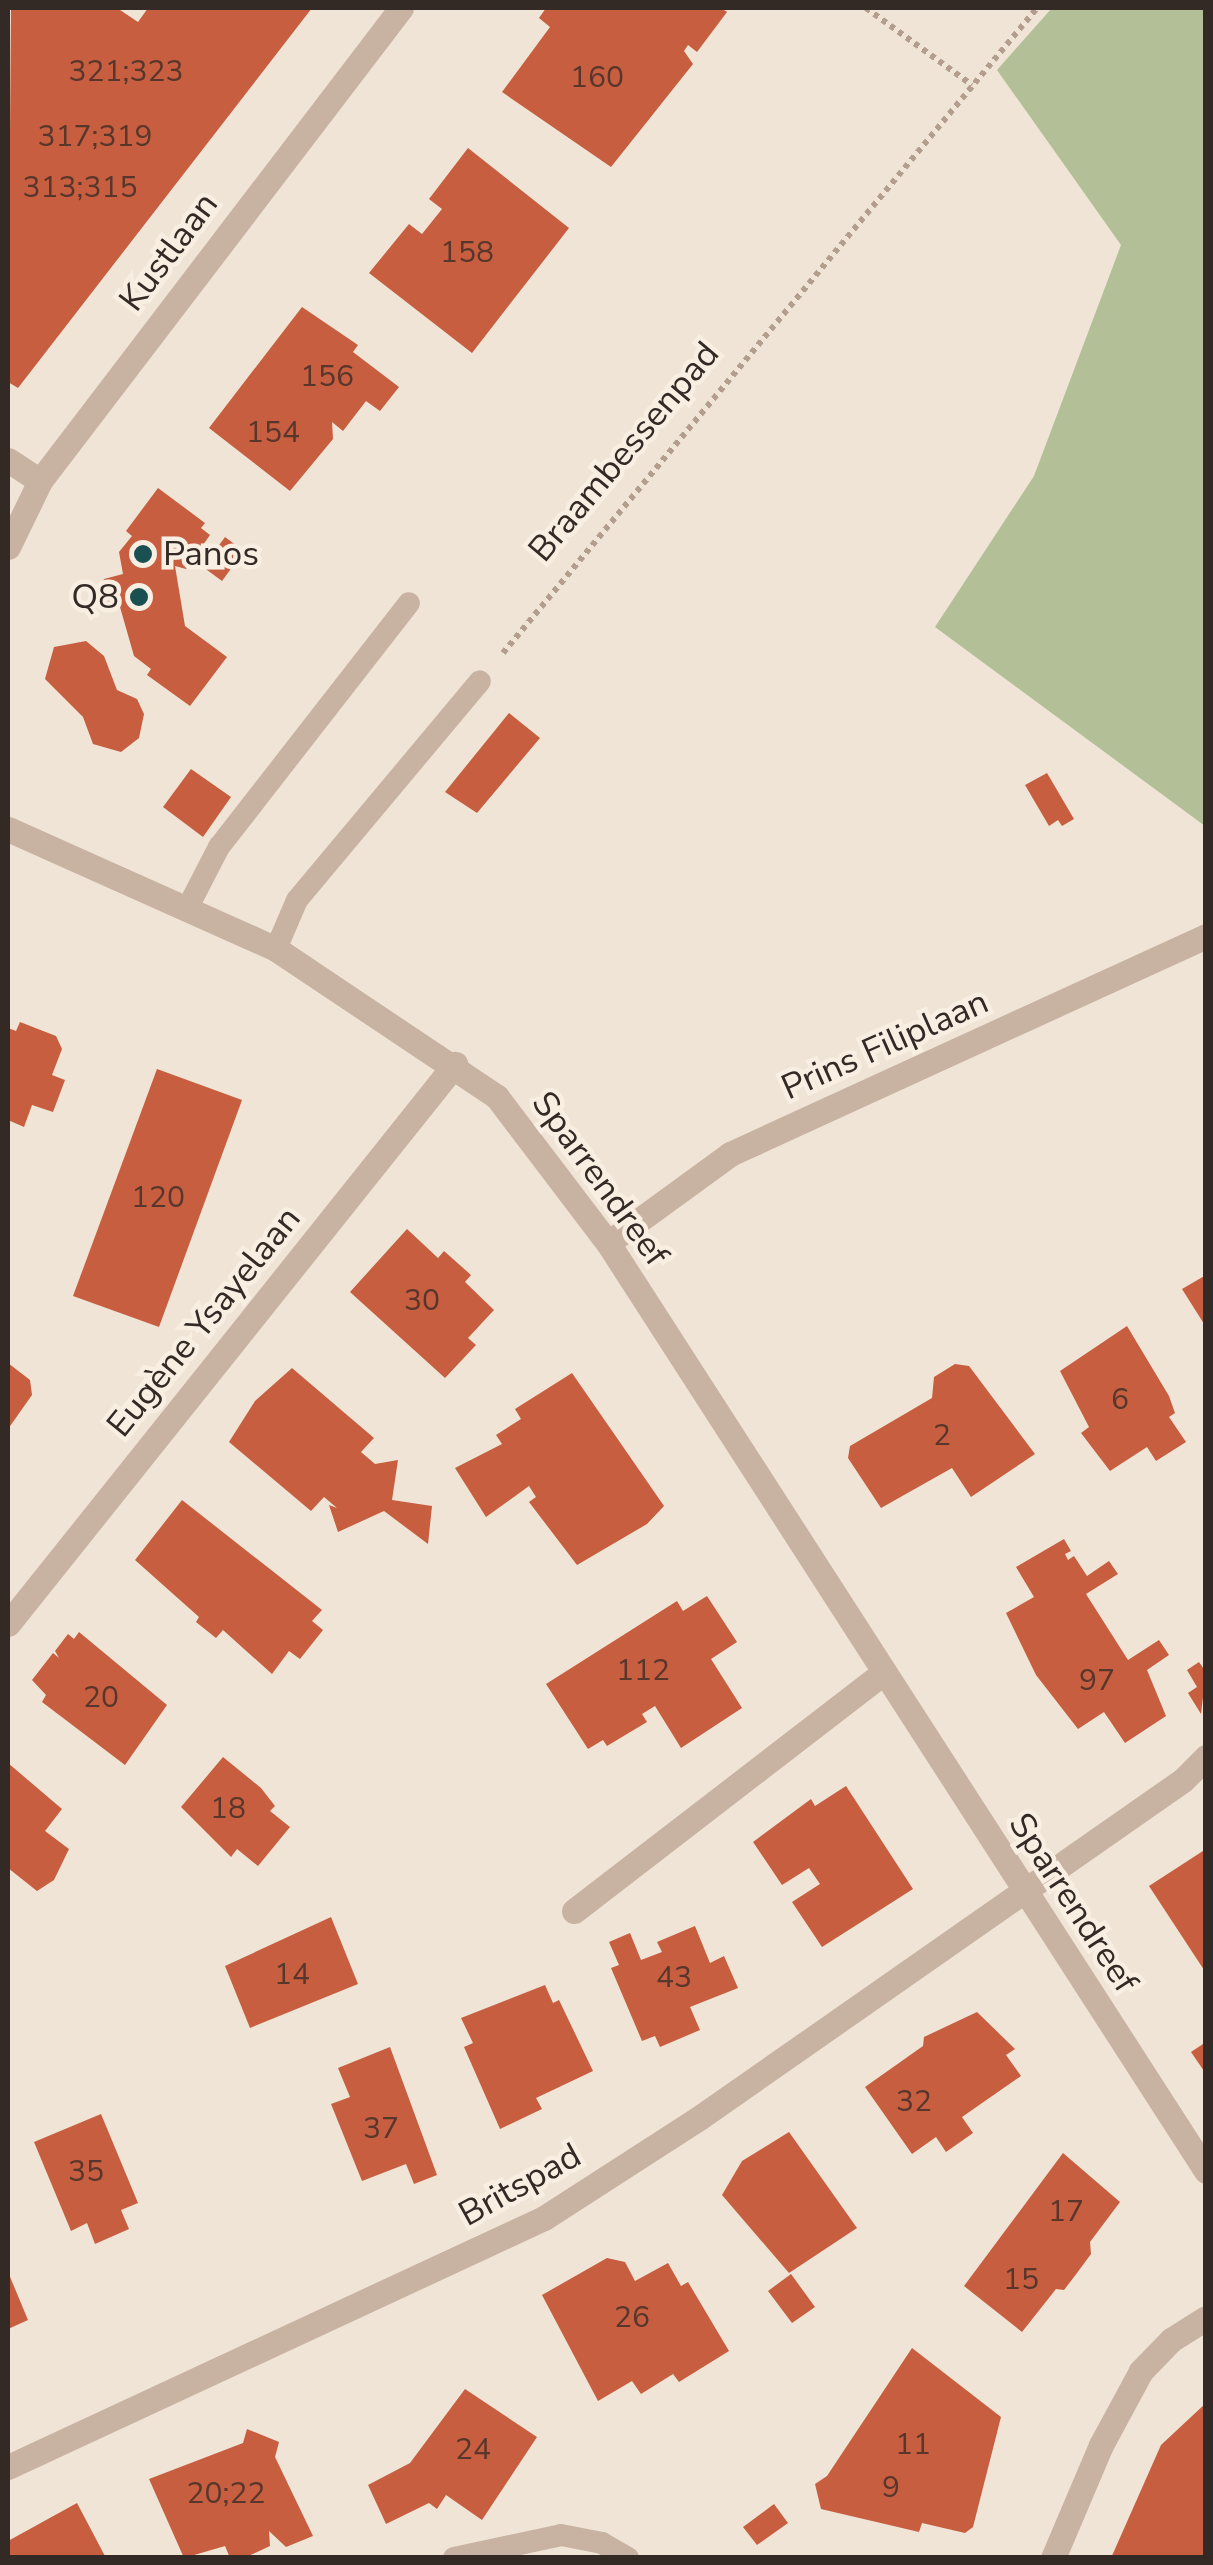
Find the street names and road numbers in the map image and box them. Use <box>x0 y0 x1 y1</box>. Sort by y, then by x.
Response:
street label: Kustlaan <box>111 184 227 320</box>
street label: Braambessenpad <box>520 334 728 570</box>
street label: Prins Filiplaan <box>775 981 995 1109</box>
street label: Sparrendreef <box>523 1084 677 1274</box>
street label: Eugène Ysayelaan <box>98 1199 310 1445</box>
street label: Sparrendreef <box>999 1805 1147 2001</box>
street label: Britspad <box>452 2134 588 2236</box>

